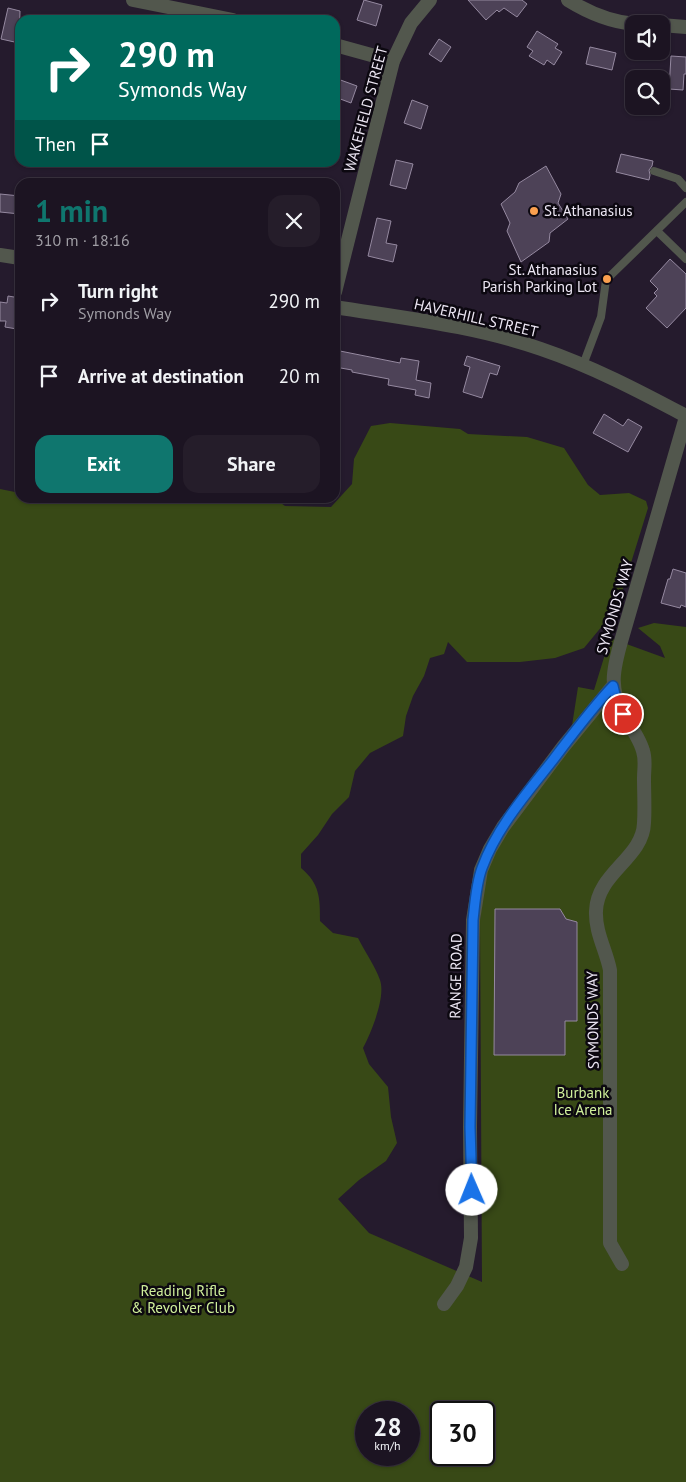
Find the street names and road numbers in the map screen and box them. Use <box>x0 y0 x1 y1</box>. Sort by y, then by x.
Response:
street label: WAKEFIELD STREET <box>340 43 392 174</box>
street label: HAVERHILL STREET <box>412 294 541 341</box>
street label: SYMONDS WAY <box>592 556 637 657</box>
street label: RANGE ROAD <box>445 933 466 1019</box>
street label: SYMONDS WAY <box>582 970 603 1069</box>

